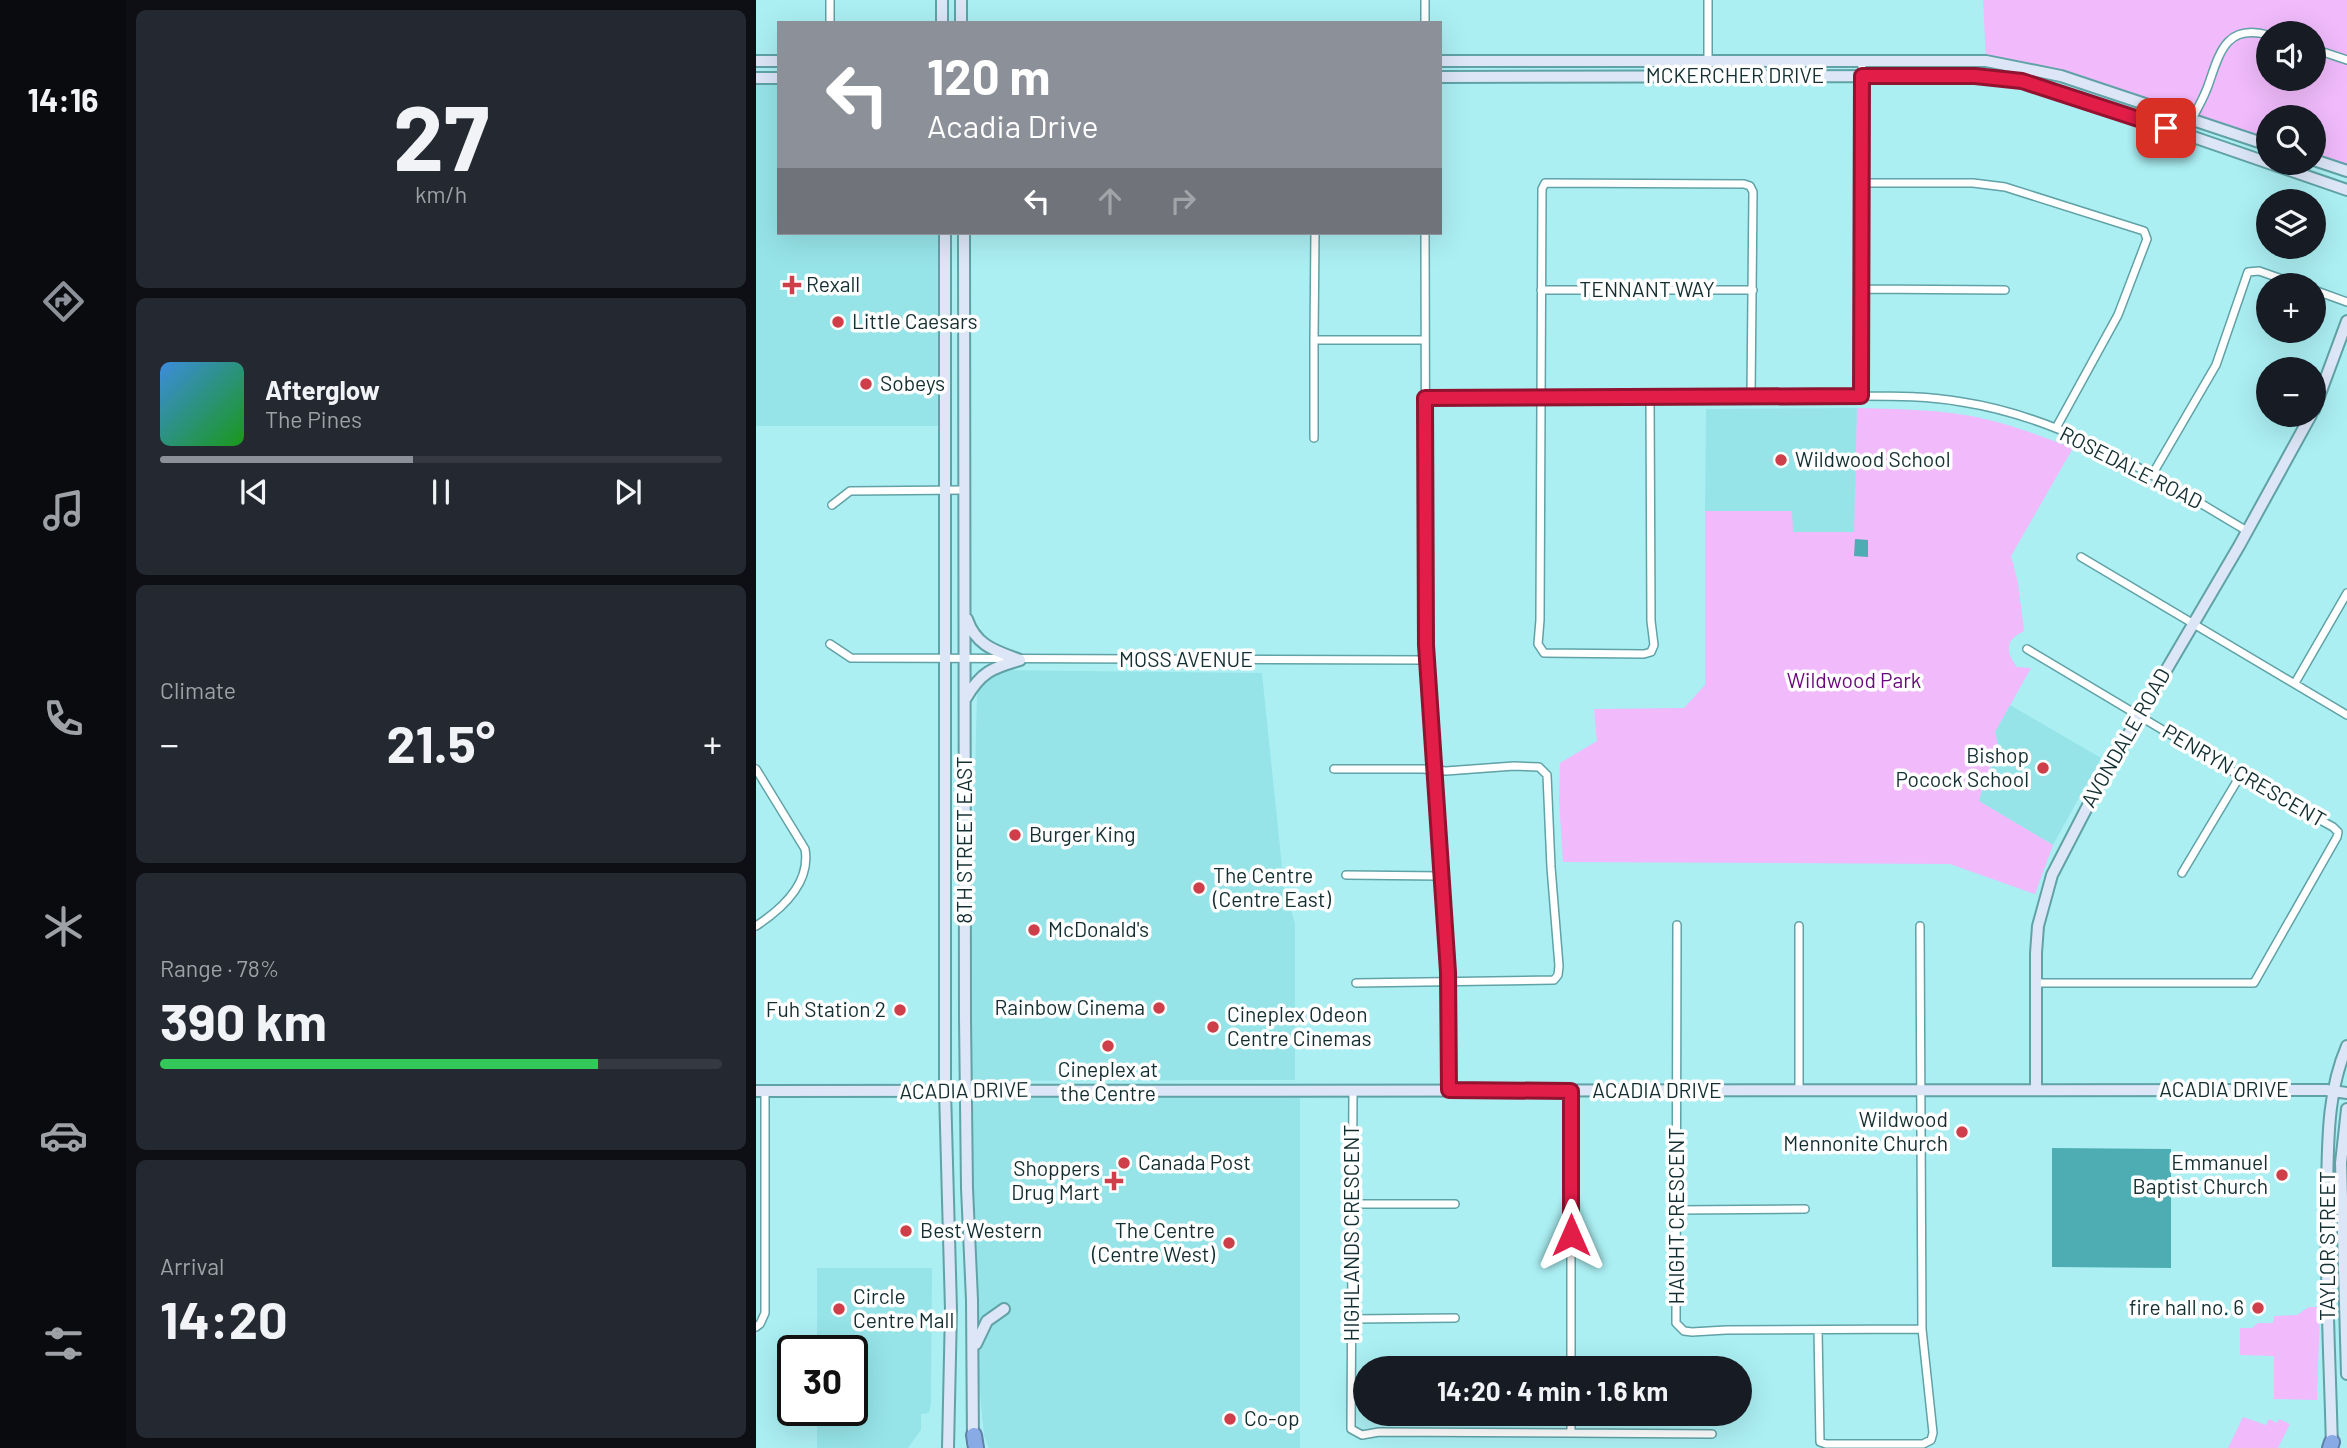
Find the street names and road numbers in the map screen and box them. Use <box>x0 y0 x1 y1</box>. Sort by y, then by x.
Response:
street label: MCKERCHER DRIVE <box>1646 62 1824 87</box>
street label: TENNANT WAY <box>1579 276 1715 301</box>
street label: ROSEDALE ROAD <box>2056 420 2207 513</box>
street label: MOSS AVENUE <box>1119 646 1253 671</box>
street label: AVONDALE ROAD <box>2075 663 2175 811</box>
street label: PENRYN CRESCENT <box>2159 718 2331 832</box>
street label: 8TH STREET EAST <box>951 756 976 924</box>
street label: ACADIA DRIVE <box>899 1076 1029 1103</box>
street label: ACADIA DRIVE <box>2159 1076 2289 1101</box>
street label: ACADIA DRIVE <box>1592 1077 1722 1102</box>
street label: HIGHLANDS CRESCENT <box>1338 1125 1363 1341</box>
street label: HAIGHT CRESCENT <box>1663 1127 1688 1305</box>
street label: TAYLOR STREET <box>2314 1171 2339 1321</box>

